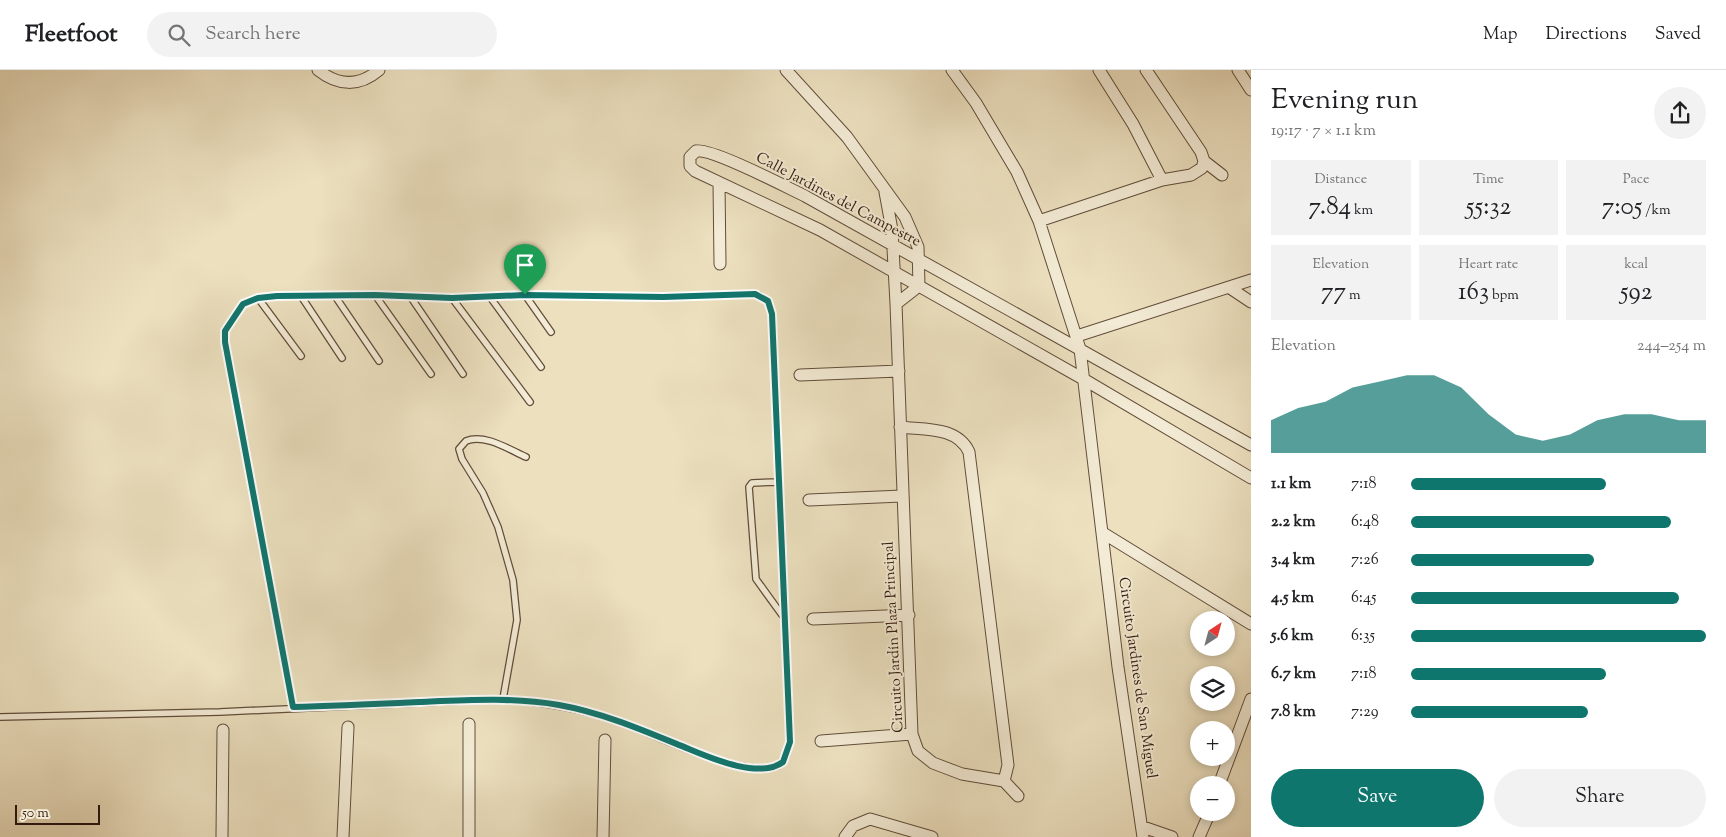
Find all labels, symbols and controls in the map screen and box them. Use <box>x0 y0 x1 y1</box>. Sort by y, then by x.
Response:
search box <box>147 12 497 57</box>
text: Fleetfoot <box>25 18 117 52</box>
icon: search <box>165 21 193 49</box>
text: Search here <box>205 21 301 48</box>
text: Map <box>1483 22 1518 48</box>
text: Directions <box>1546 22 1627 48</box>
text: Saved <box>1655 22 1701 48</box>
text: Evening run <box>1271 81 1418 121</box>
button: share <box>1654 87 1706 139</box>
text: 19:17 · 7 × 1.1 km <box>1271 120 1376 143</box>
street label: Calle Jardines del Campestre <box>752 148 924 252</box>
text: Distance <box>1314 170 1367 190</box>
text: Time <box>1473 170 1504 190</box>
text: Pace <box>1623 170 1650 190</box>
text: 7.84 <box>1308 190 1351 226</box>
text: 55:32 <box>1466 190 1511 226</box>
text: 7:05 <box>1602 190 1642 226</box>
text: km <box>1351 201 1373 221</box>
text: /km <box>1642 201 1671 221</box>
pin <box>504 244 546 295</box>
icon: arrive <box>511 251 539 279</box>
text: Elevation <box>1312 255 1369 275</box>
text: Heart rate <box>1459 255 1518 275</box>
text: kcal <box>1624 255 1648 275</box>
text: 77 <box>1321 275 1346 311</box>
text: 163 <box>1458 275 1489 311</box>
text: 592 <box>1620 275 1652 311</box>
text: m <box>1346 286 1361 306</box>
text: bpm <box>1489 286 1519 306</box>
text: Elevation <box>1271 335 1336 358</box>
text: 244–254 m <box>1637 335 1706 358</box>
text: 1.1 km <box>1271 473 1311 496</box>
text: 7:18 <box>1351 473 1377 496</box>
text: 2.2 km <box>1271 511 1315 534</box>
text: 6:48 <box>1351 511 1379 534</box>
street label: Circuito Jardín Plaza Principal <box>878 541 910 733</box>
text: 3.4 km <box>1271 549 1315 572</box>
text: 7:26 <box>1351 549 1379 572</box>
street label: Circuito Jardines de San Miguel <box>1112 576 1162 780</box>
text: 4.5 km <box>1271 587 1314 610</box>
text: 6:45 <box>1351 587 1377 610</box>
north arrow <box>1190 611 1235 656</box>
map controls <box>1190 611 1235 821</box>
text: 5.6 km <box>1271 625 1314 648</box>
text: 6:35 <box>1351 625 1375 648</box>
text: 6.7 km <box>1271 663 1316 686</box>
text: 7:18 <box>1351 663 1377 686</box>
button: layers <box>1190 666 1235 711</box>
text: 7.8 km <box>1271 701 1316 724</box>
text: 7:29 <box>1351 701 1378 724</box>
button: + <box>1190 721 1235 766</box>
button: Save <box>1271 769 1484 827</box>
button: Share <box>1494 769 1706 827</box>
button: − <box>1190 776 1235 821</box>
scale bar <box>15 802 100 825</box>
text: 50 m <box>22 804 49 824</box>

